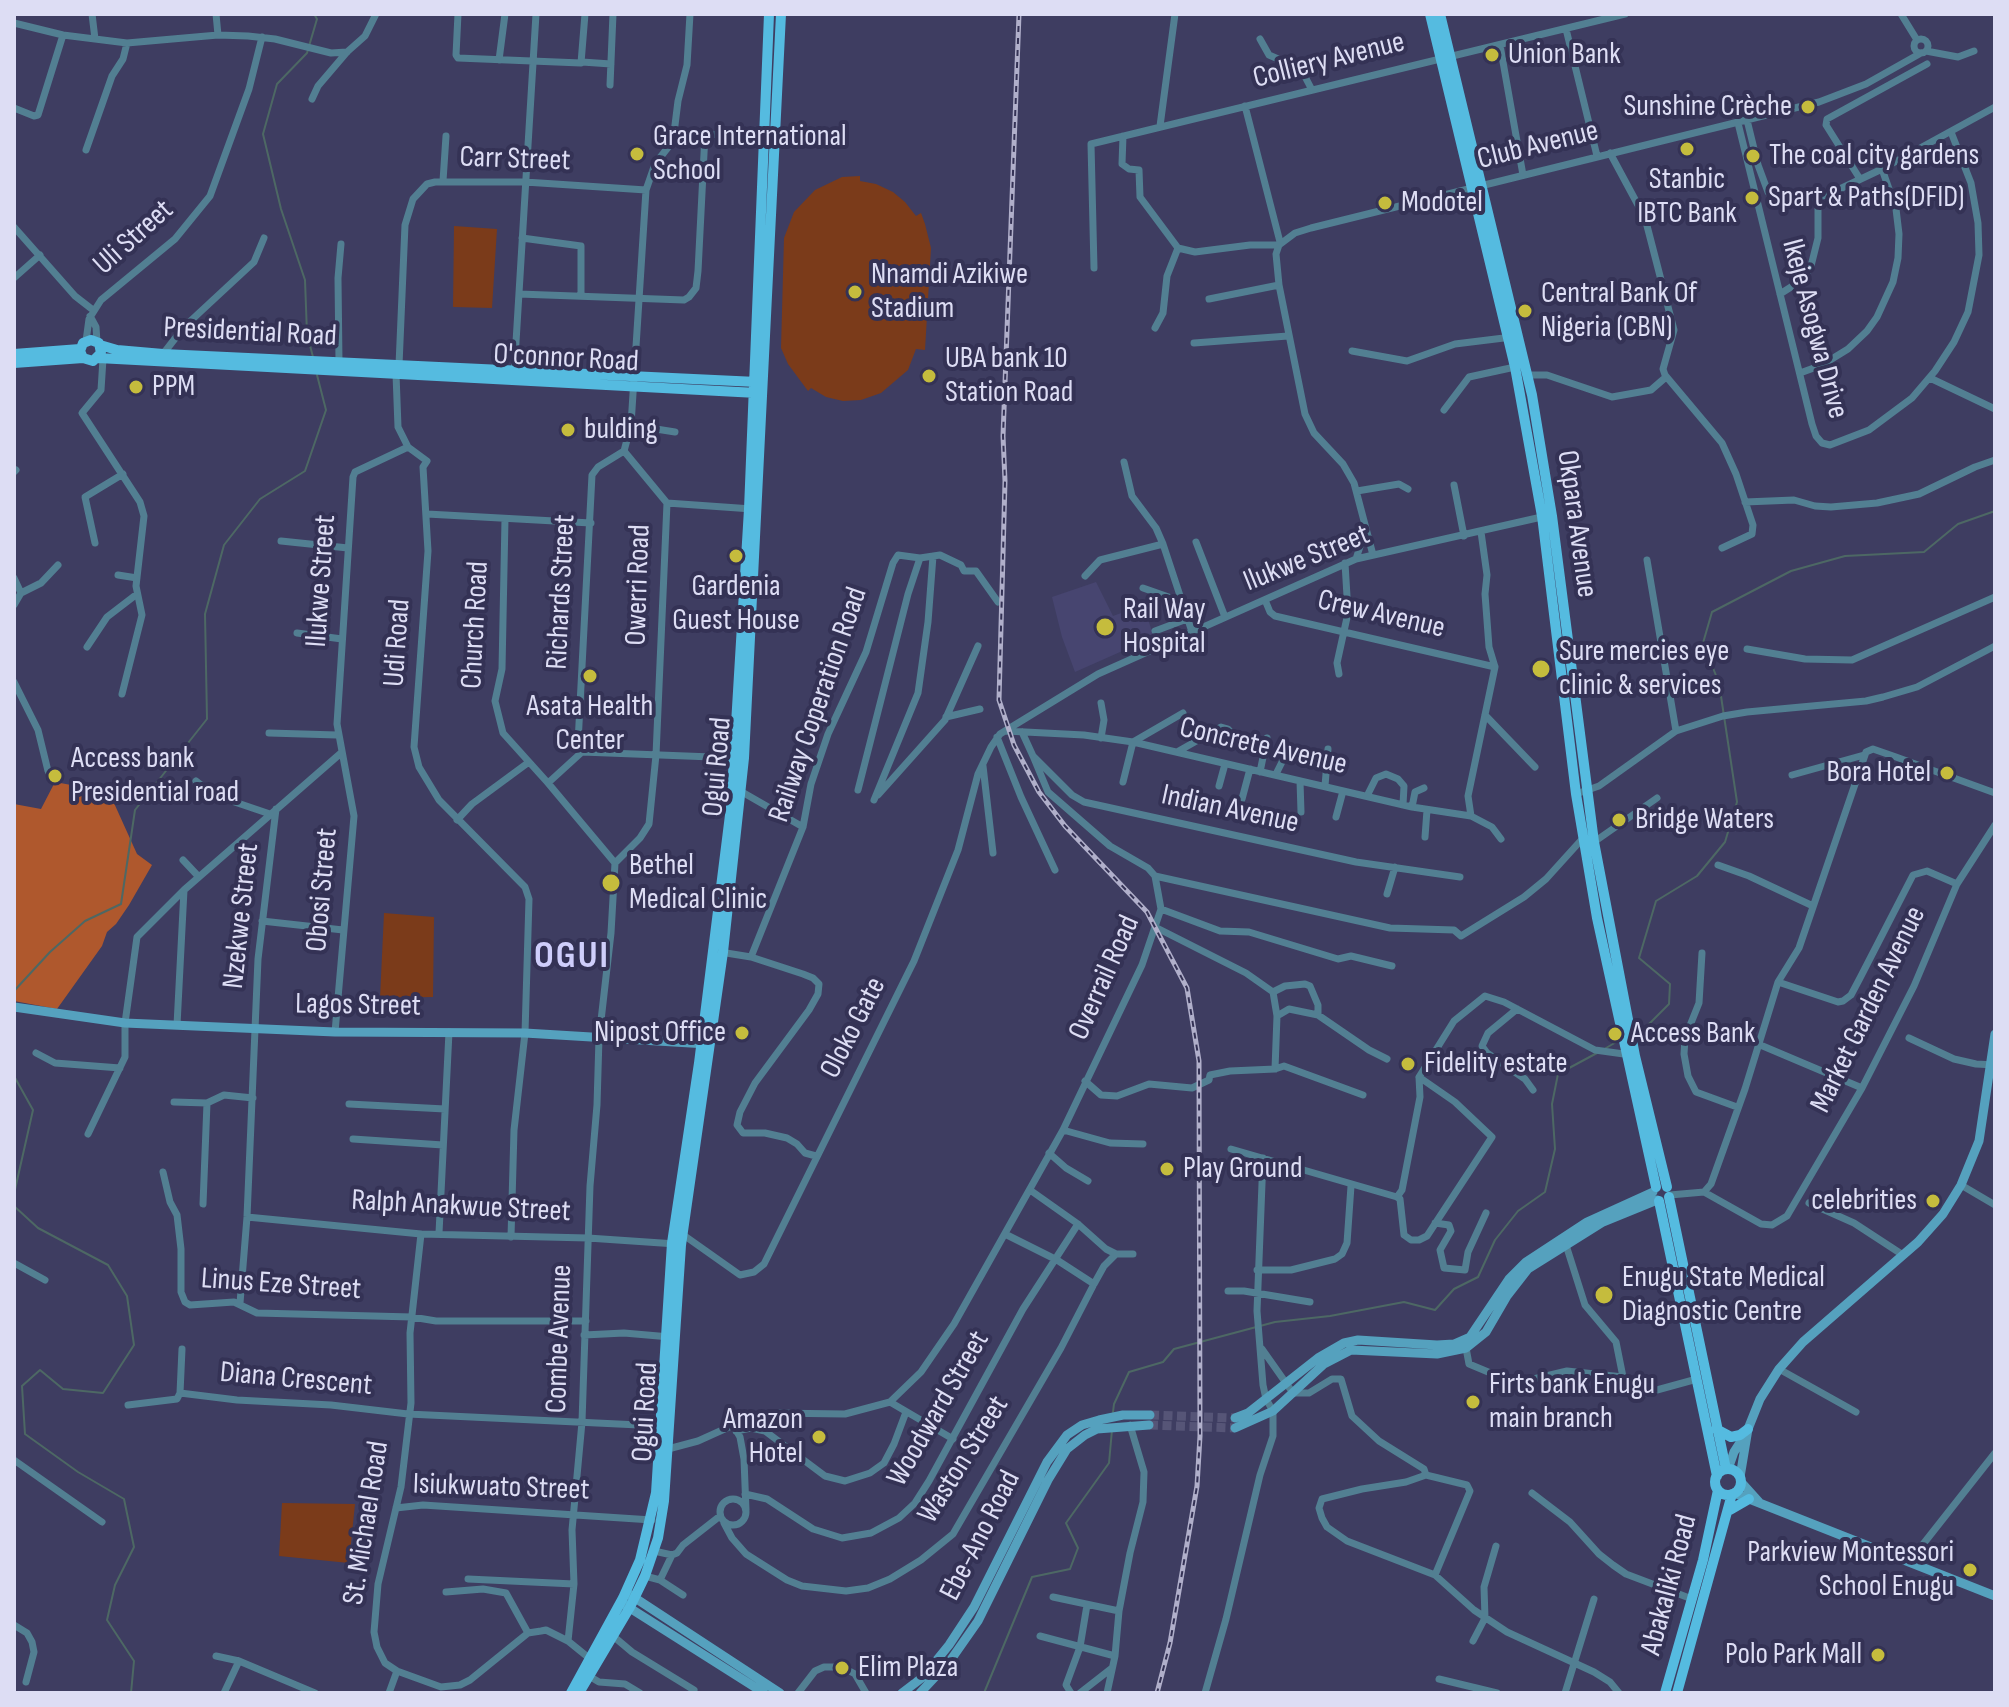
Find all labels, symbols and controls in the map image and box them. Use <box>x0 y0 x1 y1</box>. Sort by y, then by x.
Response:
street label: Colliery Avenue <box>1250 25 1408 97</box>
place label: Union Bank <box>1508 37 1621 73</box>
marker: Union Bank <box>1483 46 1501 64</box>
place label: Sunshine Crèche <box>1623 89 1792 125</box>
marker: Sunshine Crèche <box>1799 98 1817 116</box>
street label: Club Avenue <box>1474 114 1602 178</box>
place label: Grace International School <box>653 119 847 190</box>
place label: The coal city gardens <box>1769 138 1979 174</box>
street label: Carr Street <box>459 140 571 180</box>
marker: Stanbic IBTC Bank <box>1678 140 1696 158</box>
marker: Grace International School <box>628 145 646 163</box>
marker: The coal city gardens <box>1744 147 1762 165</box>
place label: Stanbic IBTC Bank <box>1637 162 1737 232</box>
place label: Spart & Paths(DFID) <box>1768 180 1965 216</box>
place label: Modotel <box>1401 185 1483 221</box>
marker: Spart & Paths(DFID) <box>1743 189 1761 207</box>
street label: Uli Street <box>87 193 181 283</box>
marker: Modotel <box>1376 194 1394 212</box>
street label: Ikeje Asogwa Drive <box>1773 235 1855 423</box>
place label: Nnamdi Azikiwe Stadium <box>871 257 1028 328</box>
place label: Central Bank Of Nigeria (CBN) <box>1541 276 1697 346</box>
marker: Nnamdi Azikiwe Stadium <box>846 283 864 301</box>
marker: Central Bank Of Nigeria (CBN) <box>1516 302 1534 320</box>
street label: Presidential Road <box>162 310 338 356</box>
street label: O'connor Road <box>492 337 640 381</box>
place label: UBA bank 10 Station Road <box>945 341 1073 412</box>
marker: UBA bank 10 Station Road <box>920 367 938 385</box>
place label: PPM <box>152 369 195 405</box>
marker: PPM <box>127 378 145 396</box>
place label: bulding <box>584 412 657 448</box>
marker: bulding <box>559 421 577 439</box>
street label: Okpara Avenue <box>1548 448 1604 600</box>
street label: Ilukwe Street <box>299 514 345 648</box>
street label: Richards Street <box>540 514 584 670</box>
street label: Ilukwe Street <box>1239 517 1375 601</box>
street label: Owerri Road <box>619 524 659 646</box>
marker: Gardenia Guest House <box>727 547 745 565</box>
street label: Church Road <box>455 560 497 690</box>
place label: Gardenia Guest House <box>672 569 800 640</box>
street label: Railway Coperation Road <box>762 583 876 827</box>
street label: Crew Avenue <box>1314 583 1448 647</box>
place label: Rail Way Hospital <box>1123 592 1206 662</box>
street label: Udi Road <box>377 598 419 688</box>
marker: Rail Way Hospital <box>1094 616 1116 638</box>
place label: Sure mercies eye clinic & services <box>1559 634 1729 704</box>
marker: Sure mercies eye clinic & services <box>1530 658 1552 680</box>
marker: Asata Health Center <box>581 667 599 685</box>
place label: Asata Health Center <box>527 689 653 760</box>
street label: Concrete Avenue <box>1176 710 1350 784</box>
street label: Ogui Road <box>696 716 740 818</box>
place label: Access bank Presidential road <box>71 741 239 812</box>
place label: Bora Hotel <box>1827 755 1931 791</box>
marker: Bora Hotel <box>1938 764 1956 782</box>
marker: Access bank Presidential road <box>46 767 64 785</box>
street label: Indian Avenue <box>1158 778 1302 842</box>
place label: Bridge Waters <box>1635 802 1774 838</box>
marker: Bridge Waters <box>1610 811 1628 829</box>
street label: Obosi Street <box>300 827 346 953</box>
street label: Nzekwe Street <box>216 841 268 991</box>
place label: Bethel Medical Clinic <box>629 848 767 918</box>
marker: Bethel Medical Clinic <box>600 872 622 894</box>
street label: Market Garden Avenue <box>1804 901 1934 1119</box>
street label: Overrail Road <box>1062 910 1148 1046</box>
district label: OGUI <box>534 934 610 980</box>
street label: Oloko Gate <box>813 972 895 1084</box>
street label: Lagos Street <box>295 987 421 1025</box>
place label: Nipost Office <box>594 1015 726 1051</box>
place label: Access Bank <box>1631 1016 1755 1052</box>
marker: Nipost Office <box>733 1024 751 1042</box>
marker: Access Bank <box>1606 1025 1624 1043</box>
place label: Fidelity estate <box>1424 1046 1568 1082</box>
marker: Fidelity estate <box>1399 1055 1417 1073</box>
place label: Play Ground <box>1183 1151 1302 1187</box>
marker: Play Ground <box>1158 1160 1176 1178</box>
street label: Ralph Anakwue Street <box>350 1183 572 1231</box>
place label: celebrities <box>1811 1183 1917 1219</box>
marker: celebrities <box>1924 1192 1942 1210</box>
place label: Enugu State Medical Diagnostic Centre <box>1622 1260 1825 1330</box>
street label: Linus Eze Street <box>200 1261 362 1309</box>
street label: Combe Avenue <box>539 1264 581 1414</box>
marker: Enugu State Medical Diagnostic Centre <box>1593 1284 1615 1306</box>
street label: Woodward Street <box>880 1325 998 1493</box>
street label: Diana Crescent <box>218 1355 374 1405</box>
street label: Ogui Road <box>625 1361 667 1463</box>
place label: Firts bank Enugu main branch <box>1489 1367 1655 1438</box>
street label: Waston Street <box>911 1390 1017 1530</box>
marker: Firts bank Enugu main branch <box>1464 1393 1482 1411</box>
place label: Amazon Hotel <box>723 1402 803 1472</box>
marker: Amazon Hotel <box>810 1428 828 1446</box>
street label: St. Michael Road <box>336 1439 398 1607</box>
street label: Ebe-Ano Road <box>933 1465 1029 1607</box>
street label: Isiukwuato Street <box>412 1467 590 1509</box>
street label: Abakaliki Road <box>1634 1511 1706 1659</box>
place label: Parkview Montessori School Enugu <box>1747 1535 1954 1606</box>
marker: Parkview Montessori School Enugu <box>1961 1561 1979 1579</box>
place label: Polo Park Mall <box>1725 1637 1862 1673</box>
marker: Polo Park Mall <box>1869 1646 1887 1664</box>
place label: Elim Plaza <box>858 1650 958 1686</box>
marker: Elim Plaza <box>833 1659 851 1677</box>

